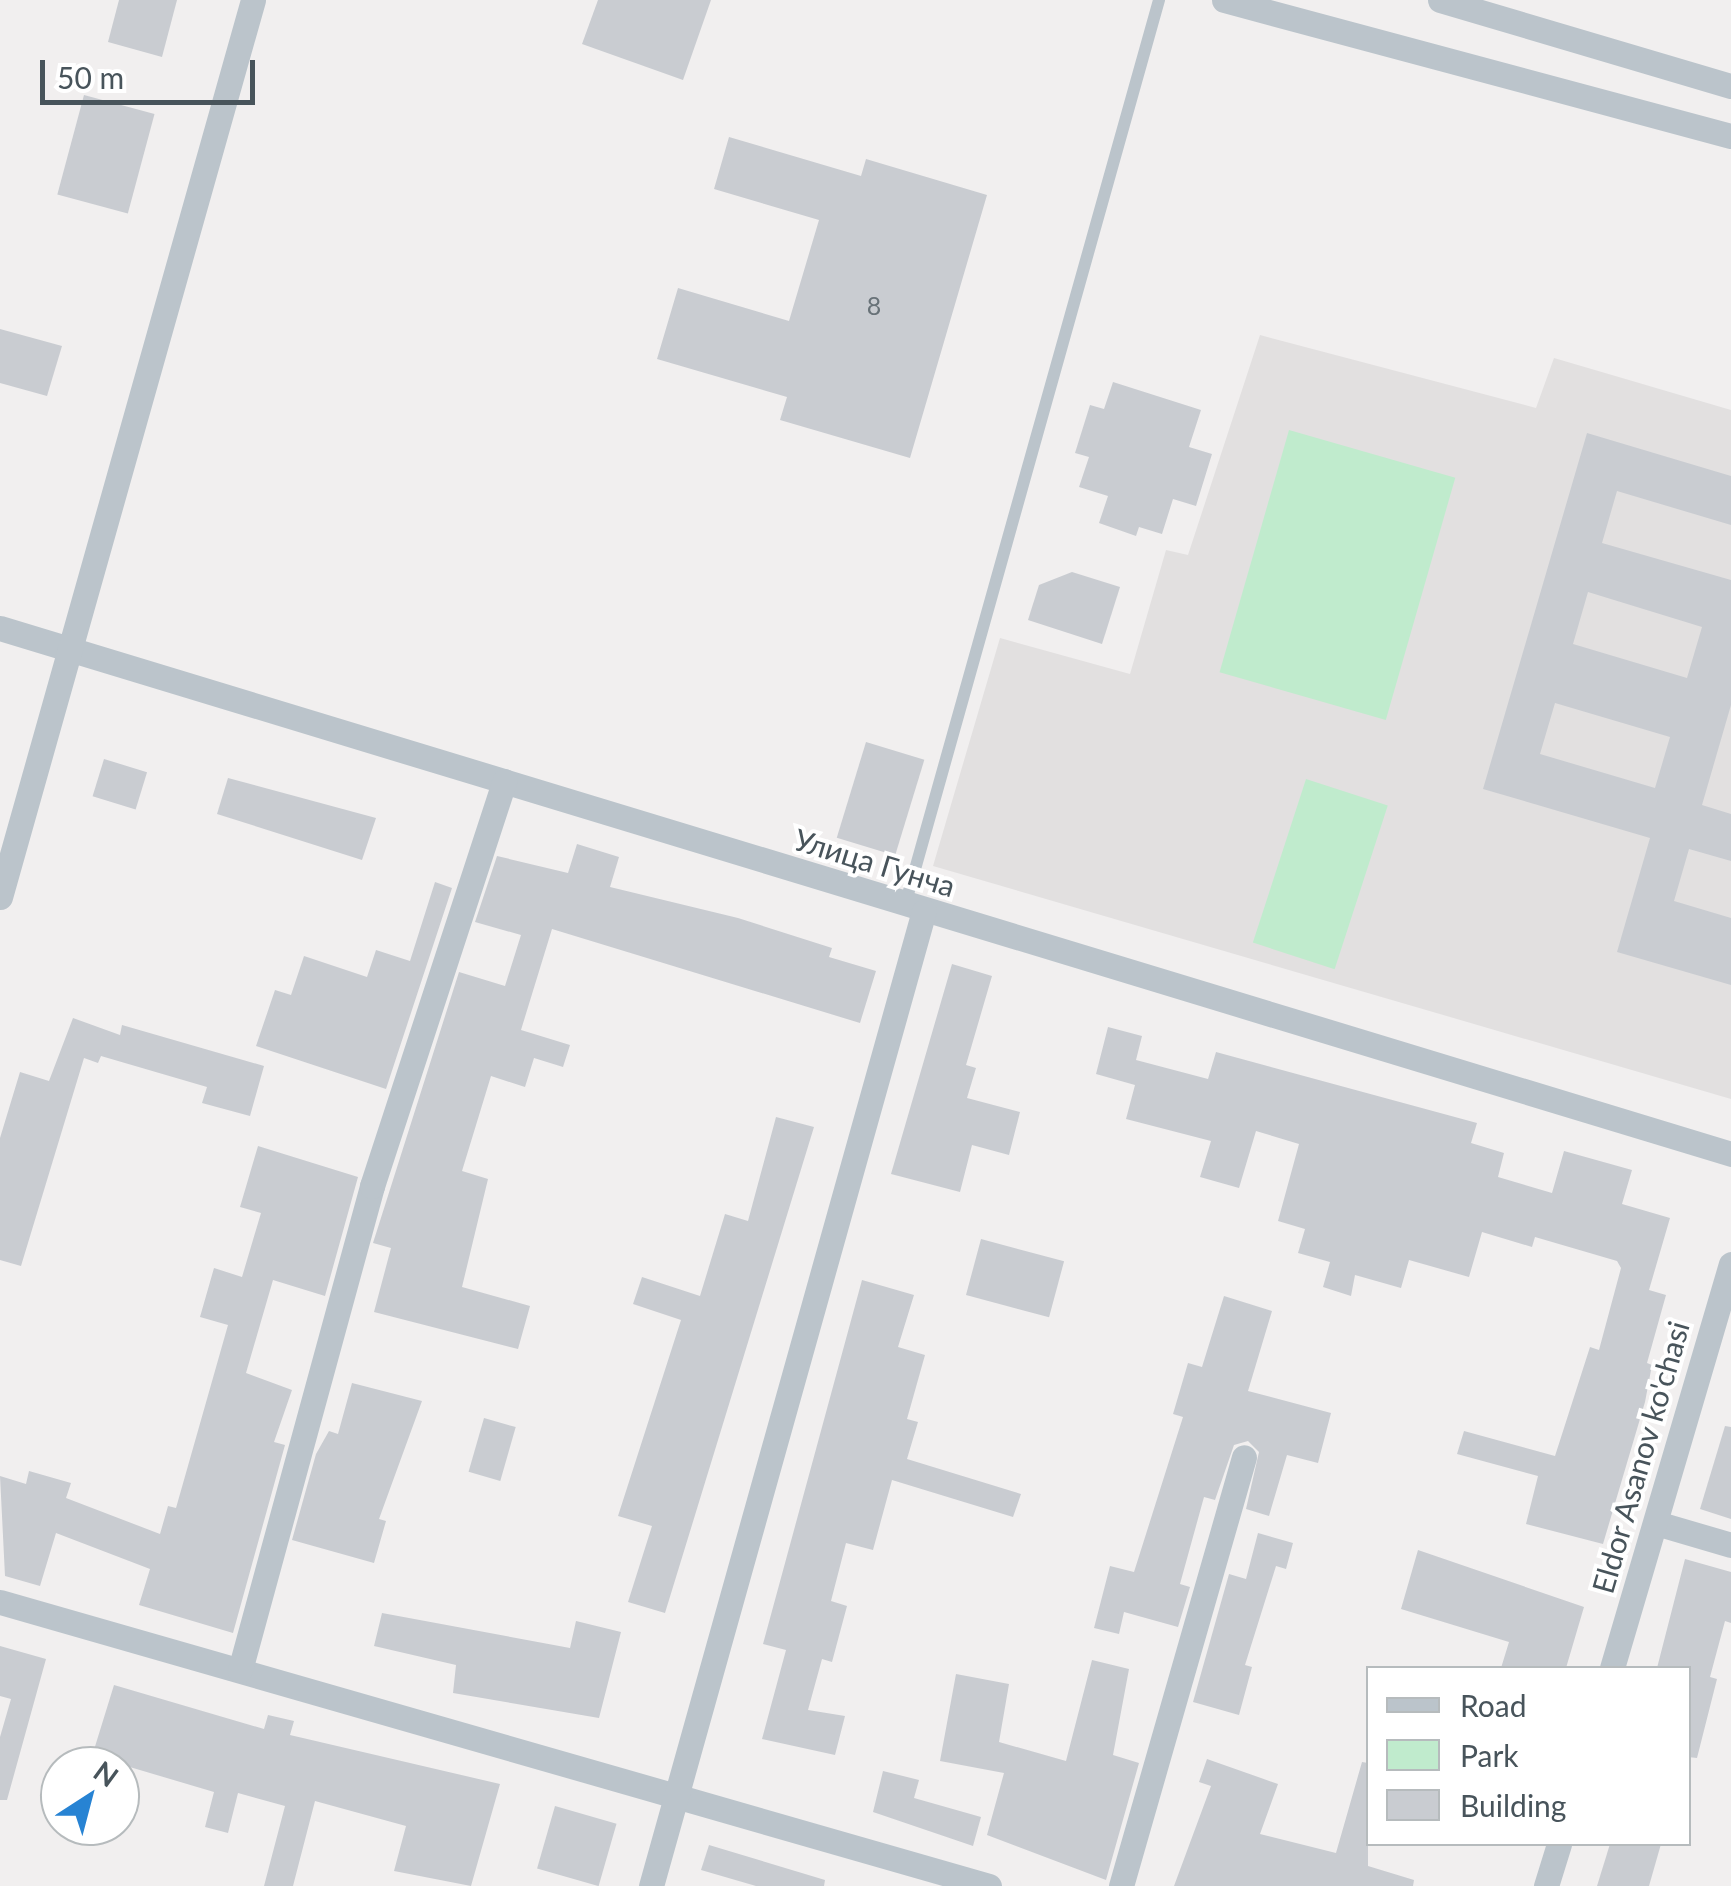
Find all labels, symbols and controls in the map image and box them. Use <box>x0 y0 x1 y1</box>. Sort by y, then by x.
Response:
scale bar <box>45 40 260 102</box>
text: 50 m <box>57 59 124 95</box>
house number: 8 <box>867 290 881 320</box>
street label: Улица Гунча <box>790 821 960 903</box>
street label: Eldor Asanov ko'chasi <box>1584 1316 1696 1598</box>
legend <box>1366 1666 1691 1846</box>
text: Road <box>1460 1687 1527 1723</box>
text: Park <box>1460 1737 1519 1773</box>
north arrow <box>40 1746 140 1846</box>
text: N <box>88 1753 125 1793</box>
text: Building <box>1460 1787 1566 1823</box>

